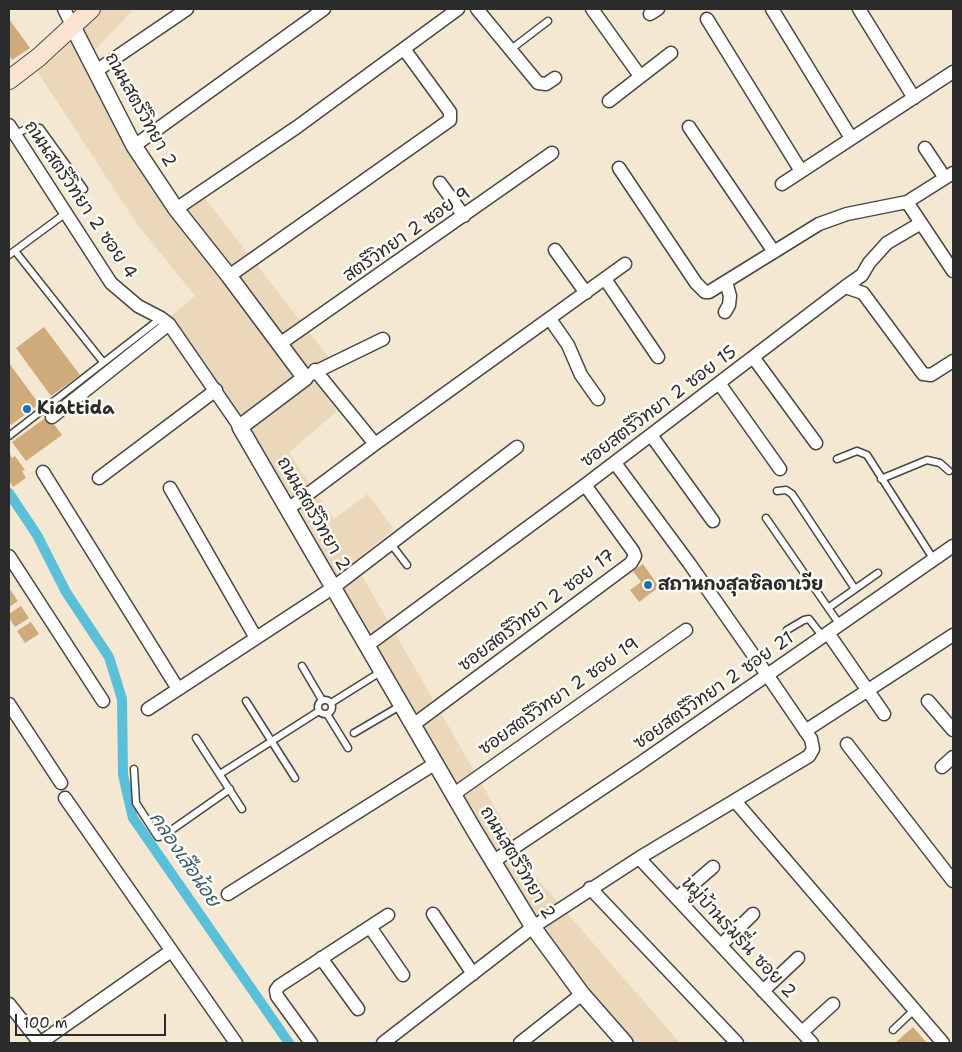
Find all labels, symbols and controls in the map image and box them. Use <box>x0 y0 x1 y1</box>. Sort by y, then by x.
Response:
street label: ถนนสตรีวิทยา 2 <box>100 49 180 171</box>
street label: ถนนสตรีวิทยา 2 ซอย 4 <box>19 117 141 283</box>
street label: สตรีวิทยา 2 ซอย 9 <box>339 183 475 287</box>
street label: ซอยสตรีวิทยา 2 ซอย 15 <box>577 341 741 473</box>
place label: Kiattida <box>37 398 114 420</box>
marker: Kiattida <box>21 403 33 415</box>
street label: ถนนสตรีวิทยา 2 <box>272 453 354 575</box>
street label: ซอยสตรีวิทยา 2 ซอย 17 <box>454 545 620 677</box>
place label: สถานกงสุลซิลดาเวีย <box>658 574 823 596</box>
marker: สถานกงสุลซิลดาเวีย <box>642 579 654 591</box>
street label: ซอยสตรีวิทยา 2 ซอย 21 <box>630 628 798 754</box>
street label: ซอยสตรีวิทยา 2 ซอย 19 <box>475 634 643 760</box>
street label: ถนนสตรีวิทยา 2 <box>475 803 559 923</box>
water label: คลองเสือน้อย <box>144 808 224 912</box>
street label: หมู่บ้านร่มรื่น ซอย 2 <box>676 873 800 1003</box>
scale bar <box>18 1004 169 1036</box>
text: 100 m <box>23 1013 68 1033</box>

